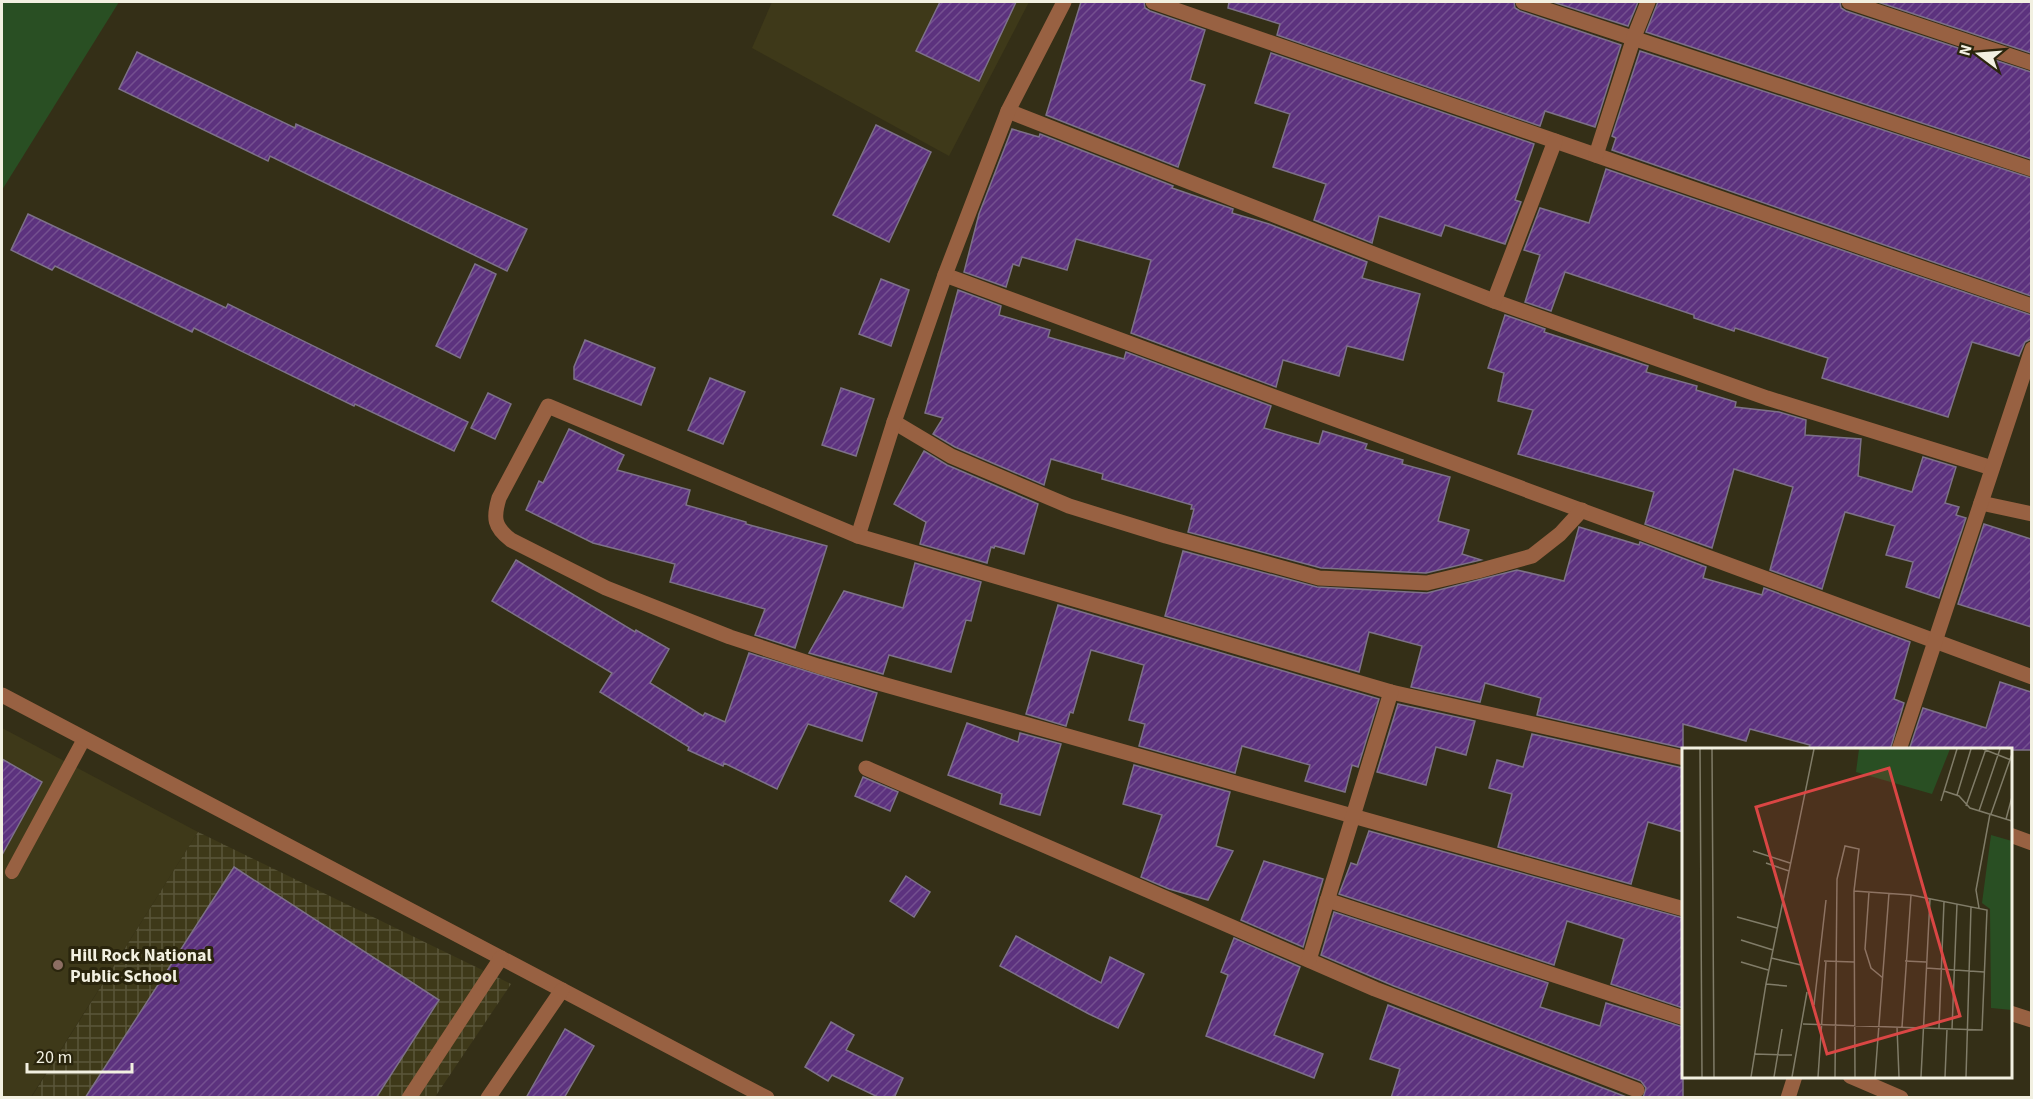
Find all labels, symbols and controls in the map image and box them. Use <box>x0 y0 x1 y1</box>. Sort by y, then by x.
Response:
north arrow <box>1949 24 2009 84</box>
text: N <box>1954 42 1978 58</box>
inset map <box>1682 748 2012 1078</box>
place label: Hill Rock National Public School <box>70 943 212 989</box>
marker: Hill Rock National Public School <box>51 958 65 972</box>
scale bar <box>27 1036 132 1074</box>
text: 20 m <box>36 1045 72 1070</box>

